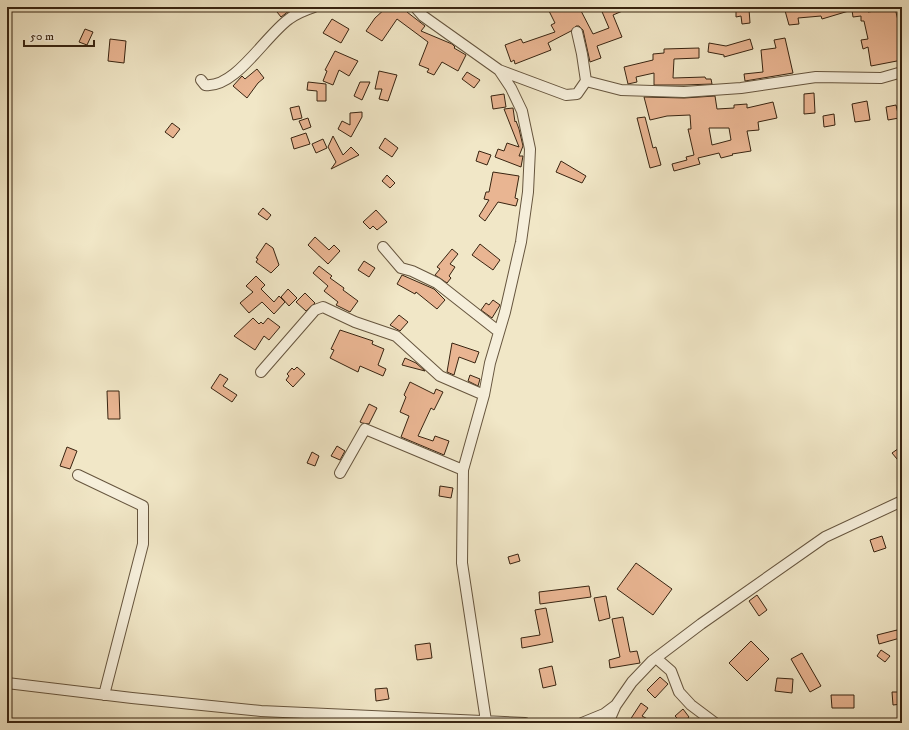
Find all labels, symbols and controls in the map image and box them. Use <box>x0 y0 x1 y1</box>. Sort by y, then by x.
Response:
scale bar <box>24 22 94 48</box>
text: 50 m <box>30 29 54 44</box>

